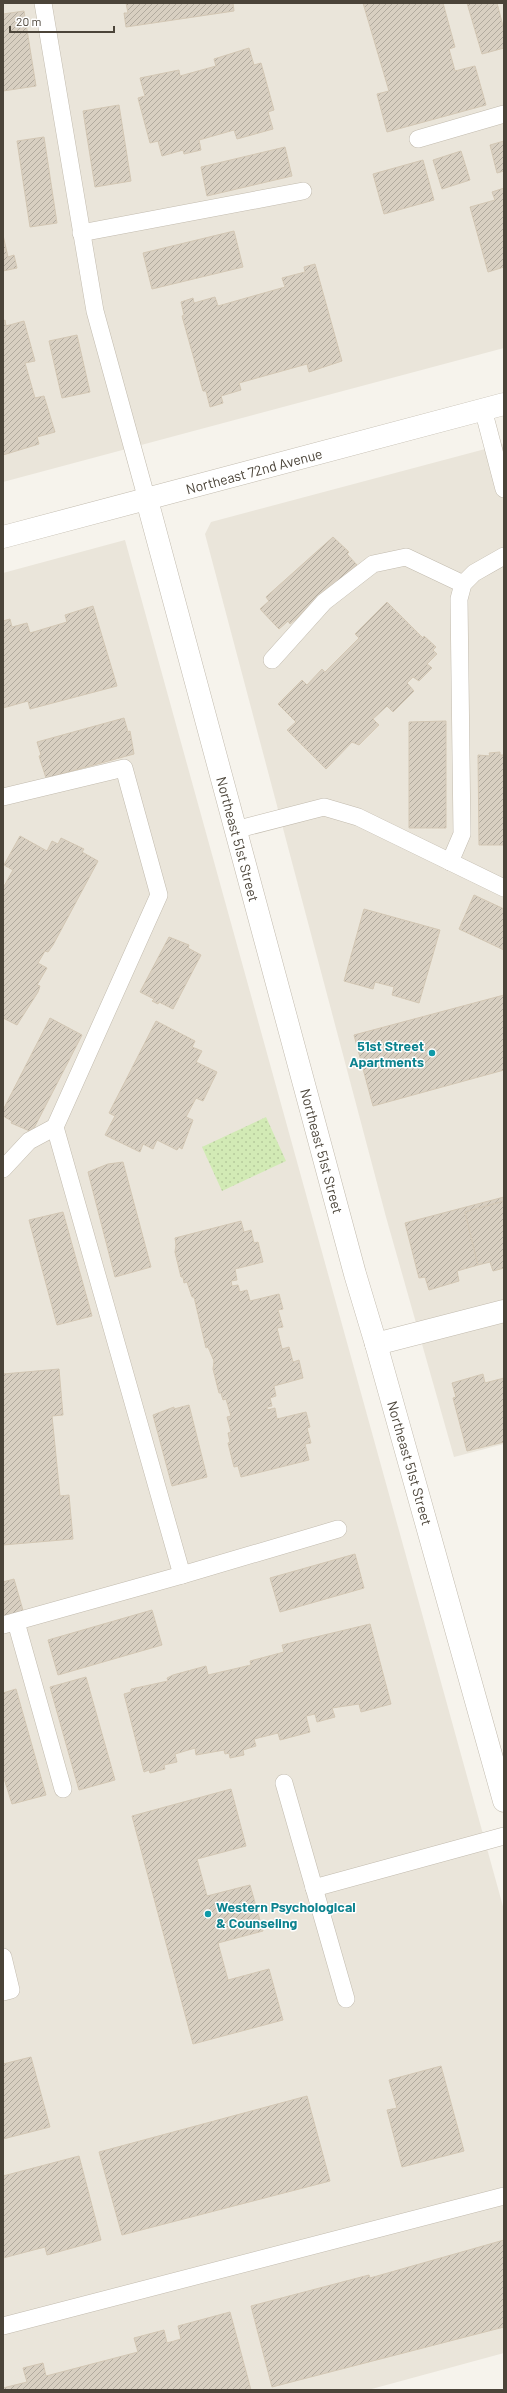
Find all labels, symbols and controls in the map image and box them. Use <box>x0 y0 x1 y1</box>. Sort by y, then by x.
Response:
scale bar <box>10 8 114 34</box>
text: 20 m <box>16 14 42 28</box>
street label: Northeast 72nd Avenue <box>184 445 324 497</box>
street label: Northeast 51st Street <box>213 775 263 903</box>
place label: 51st Street Apartments <box>349 1037 424 1070</box>
marker: 51st Street Apartments <box>427 1048 437 1058</box>
street label: Northeast 51st Street <box>297 1087 347 1215</box>
street label: Northeast 51st Street <box>384 1399 436 1527</box>
place label: Western Psychological & Counseling <box>216 1898 356 1931</box>
marker: Western Psychological & Counseling <box>203 1909 213 1919</box>

